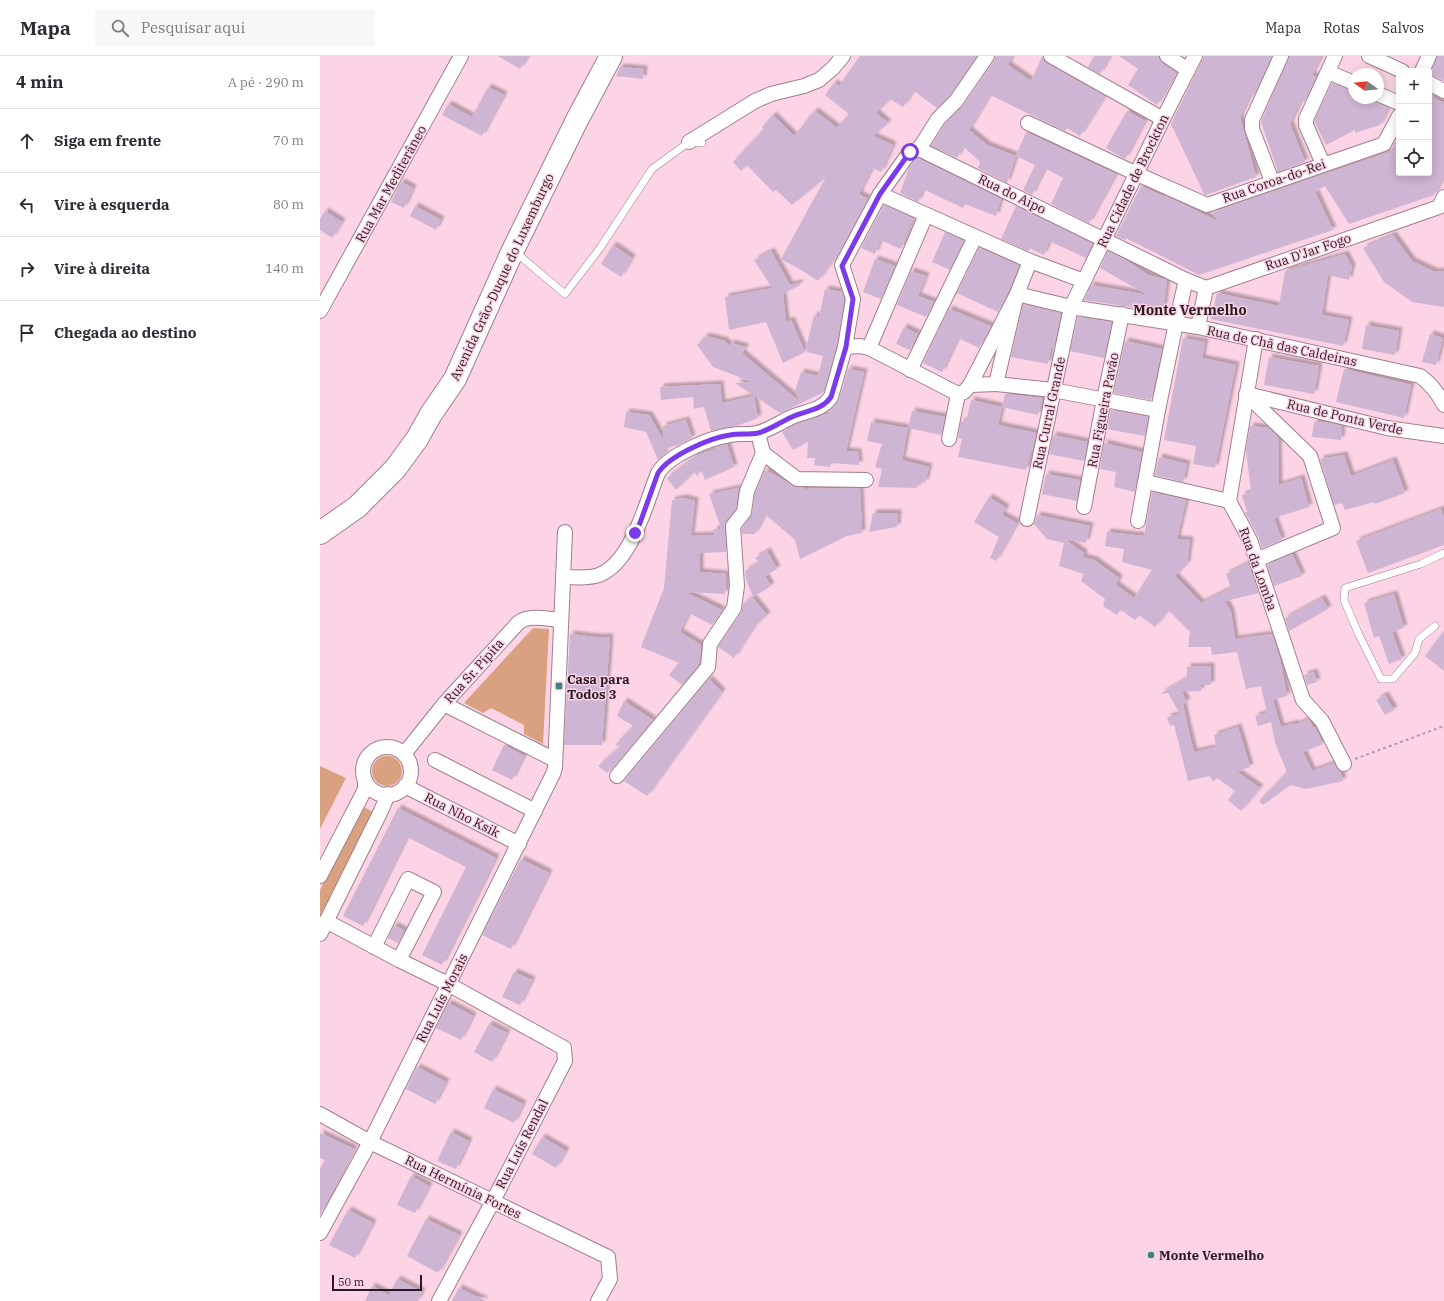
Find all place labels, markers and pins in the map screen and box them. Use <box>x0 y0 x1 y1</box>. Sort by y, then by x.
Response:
place label: Casa para Todos 3 <box>567 671 630 703</box>
marker: Casa para Todos 3 <box>554 681 564 691</box>
place label: Monte Vermelho <box>1159 1247 1265 1264</box>
marker: Monte Vermelho <box>1146 1250 1156 1260</box>

